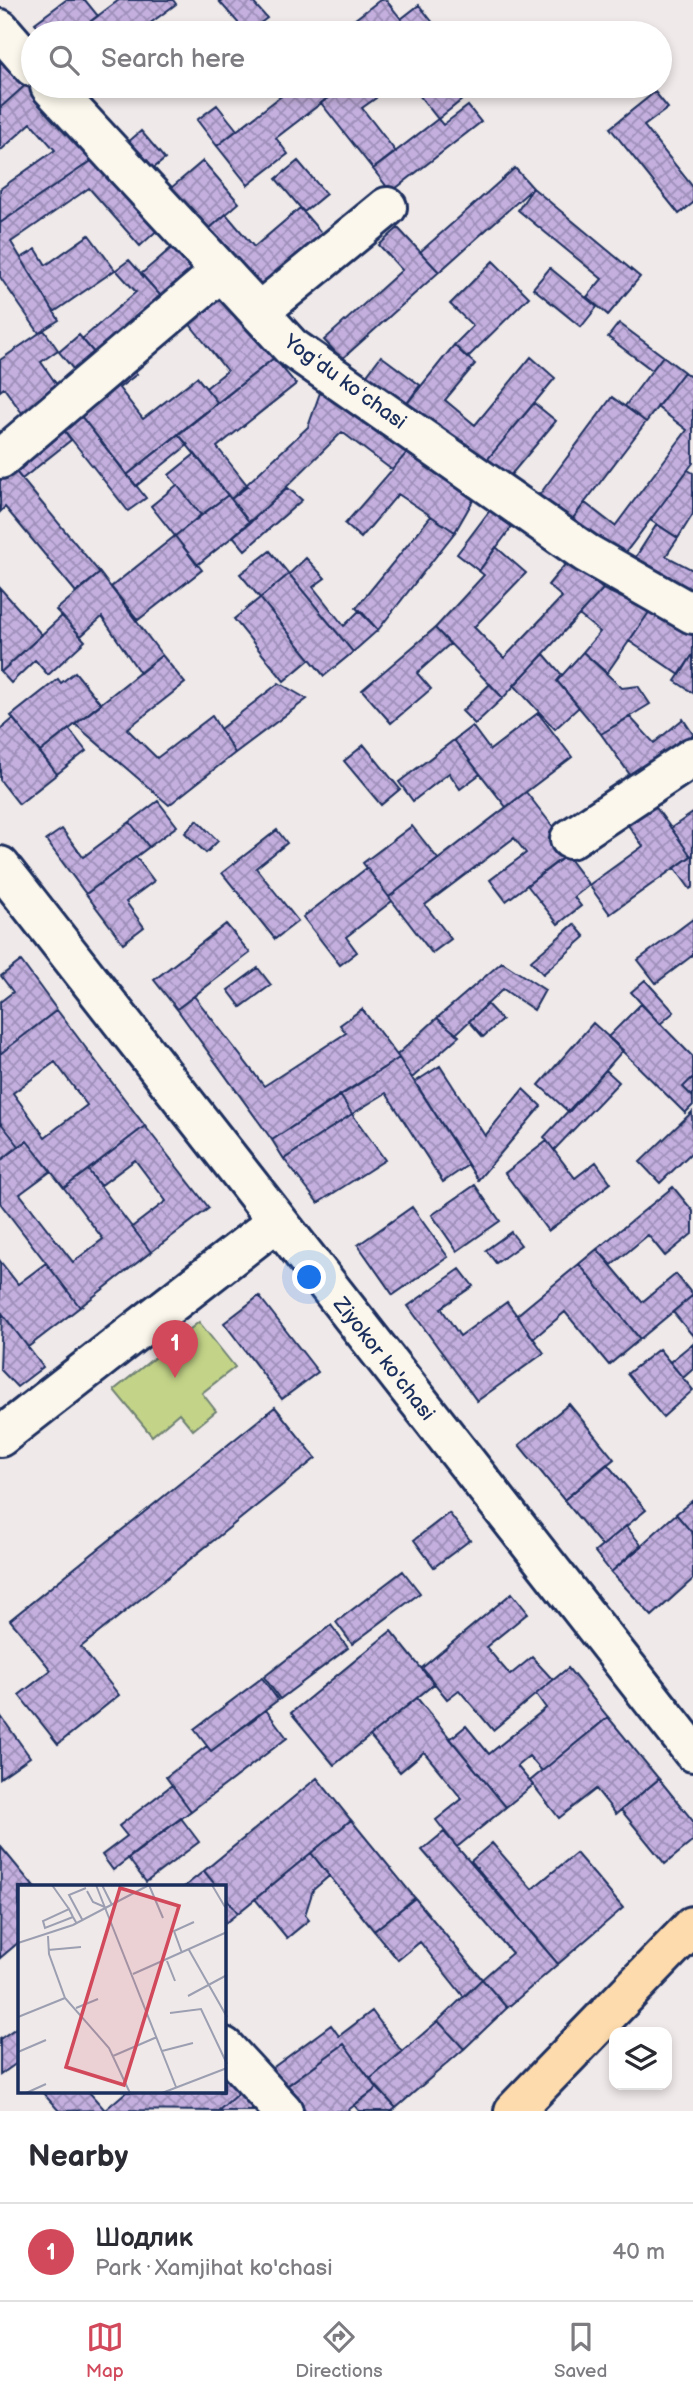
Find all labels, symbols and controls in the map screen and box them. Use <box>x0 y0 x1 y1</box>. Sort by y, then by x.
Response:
search box <box>21 21 672 98</box>
icon: search <box>45 41 83 79</box>
text: Search here <box>101 44 245 75</box>
street label: Yogʻdu koʻchasi <box>278 329 411 435</box>
your location <box>292 1260 326 1294</box>
street label: Ziyokor ko'chasi <box>327 1292 440 1426</box>
pin: 1 <box>152 1320 198 1378</box>
inset map <box>18 1885 226 2094</box>
map controls <box>609 2027 672 2090</box>
button: layers <box>609 2027 672 2090</box>
text: Nearby <box>28 2139 128 2175</box>
text: Шодлик <box>95 2223 193 2254</box>
text: 1 <box>46 2238 56 2266</box>
text: 40 m <box>612 2238 665 2266</box>
text: Park · Xamjihat ko'chasi <box>95 2254 333 2282</box>
tab: Map <box>86 2318 124 2383</box>
tab: Directions <box>295 2318 383 2383</box>
tab: Saved <box>554 2318 607 2383</box>

